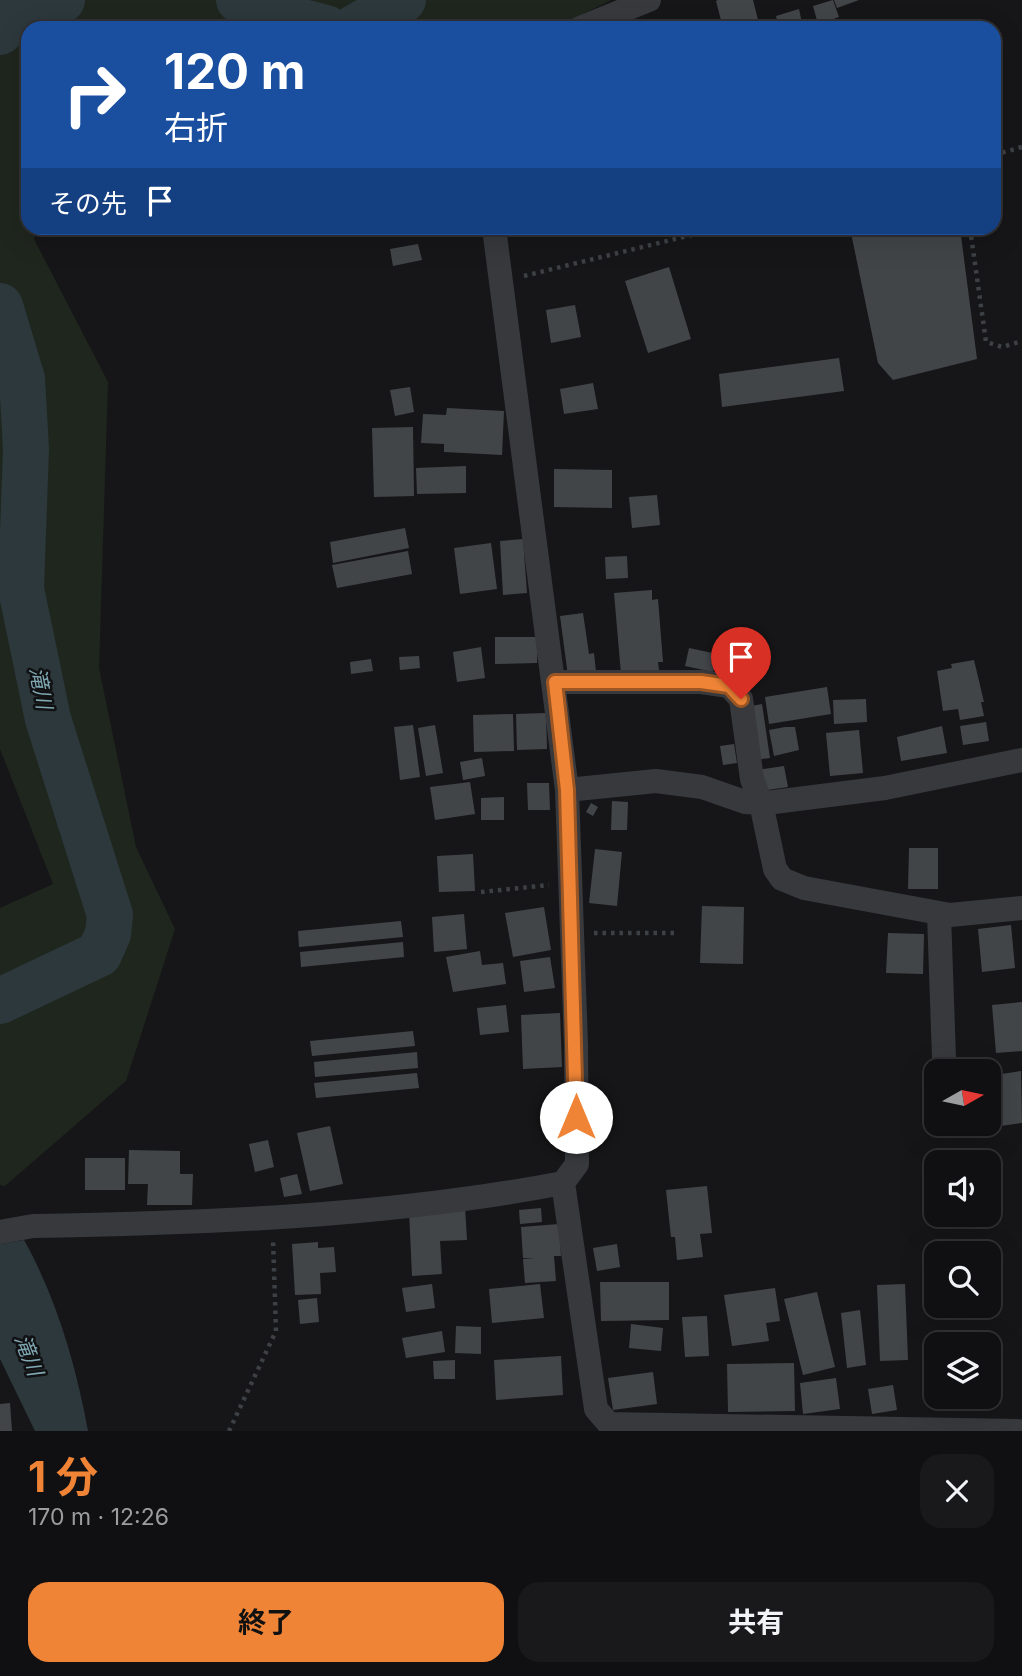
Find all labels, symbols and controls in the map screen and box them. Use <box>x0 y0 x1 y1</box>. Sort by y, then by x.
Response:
text: 120 m <box>164 42 305 101</box>
icon: right <box>49 49 140 140</box>
text: 右折 <box>164 108 228 147</box>
icon: arrive <box>141 182 179 220</box>
text: その先 <box>49 188 127 219</box>
pin <box>711 627 771 699</box>
icon: arrive <box>722 638 760 676</box>
water label: 滝川 <box>25 665 58 713</box>
north arrow <box>924 1059 1001 1136</box>
map controls <box>924 1059 1001 1409</box>
position arrow <box>539 1080 613 1154</box>
button: sound <box>924 1150 1001 1227</box>
button: search <box>924 1241 1001 1318</box>
water label: 滝川 <box>10 1331 49 1381</box>
button: layers <box>924 1332 1001 1409</box>
text: 1 分 <box>28 1451 98 1502</box>
button: close <box>920 1454 994 1528</box>
text: 170 m · 12:26 <box>28 1503 169 1531</box>
button: 終了 <box>28 1582 504 1662</box>
button: 共有 <box>518 1582 994 1662</box>

